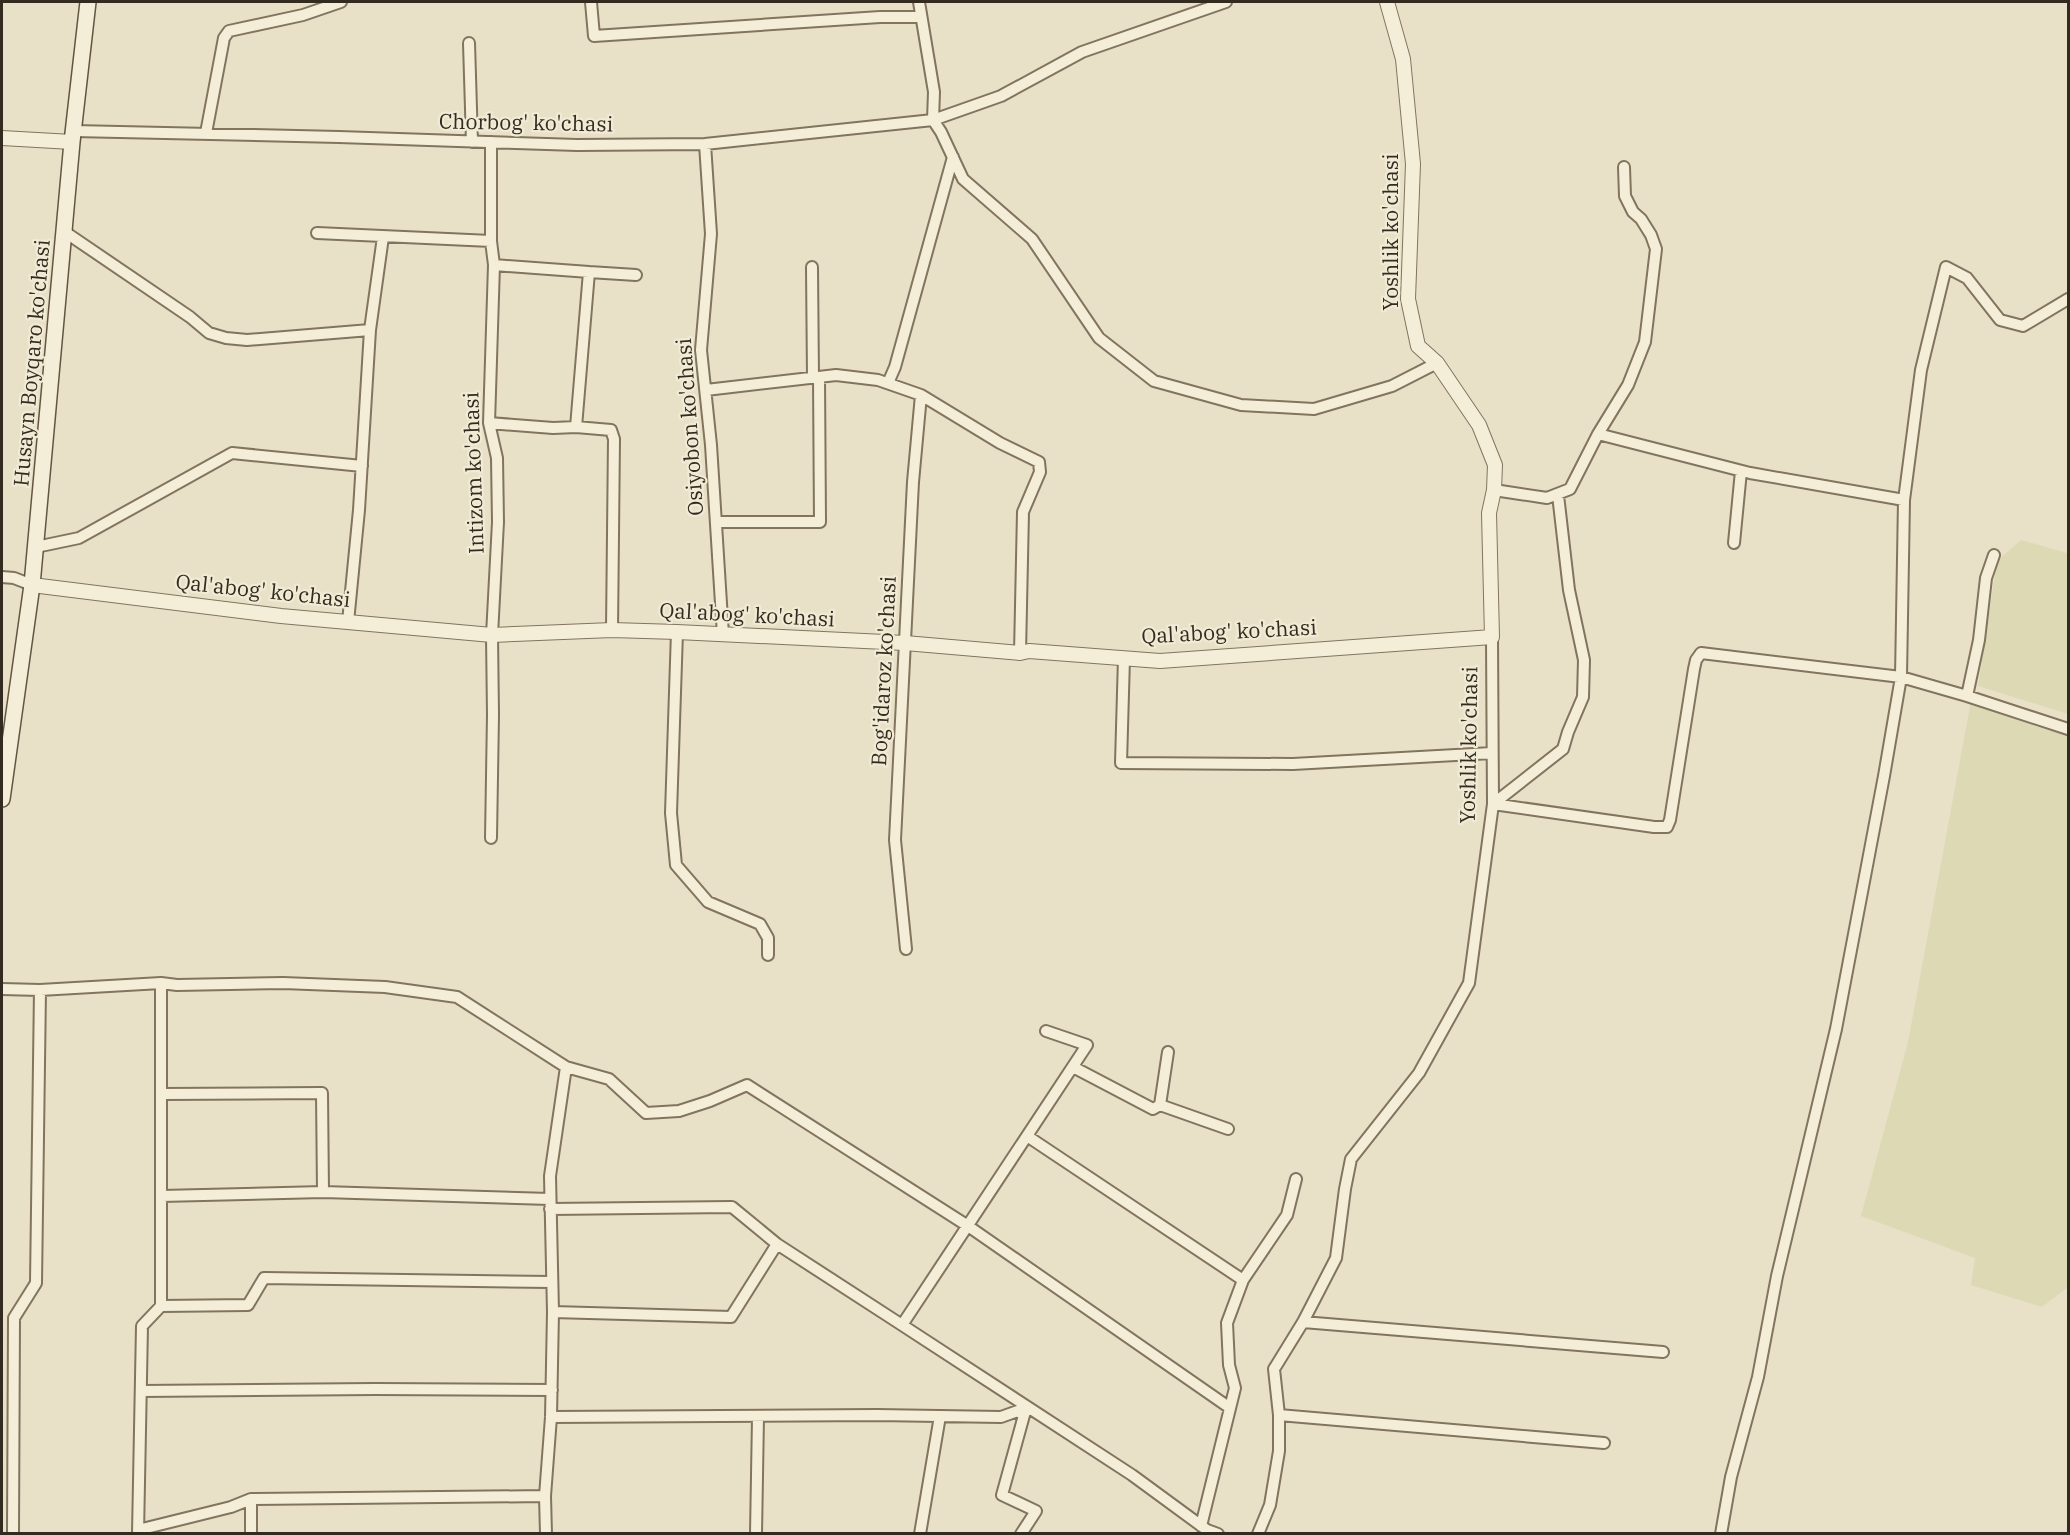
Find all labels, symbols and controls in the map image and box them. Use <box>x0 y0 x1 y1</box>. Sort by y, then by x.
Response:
street label: Сhorbog' ko'chasi <box>439 106 613 138</box>
street label: Yoshlik ko'chasi <box>1376 153 1404 311</box>
street label: Husayn Boyqaro ko'chasi <box>6 238 56 488</box>
street label: Osiyobon ko'chasi <box>669 337 709 517</box>
street label: Intizom ko'chasi <box>456 392 490 555</box>
street label: Qal'abog' ko'chasi <box>174 567 352 613</box>
street label: Bog'idaroz ko'chasi <box>864 575 902 767</box>
street label: Qal'abog' ko'chasi <box>659 595 836 633</box>
street label: Qal'abog' ko'chasi <box>1140 612 1317 650</box>
street label: Yoshlik ko'chasi <box>1453 666 1483 824</box>

